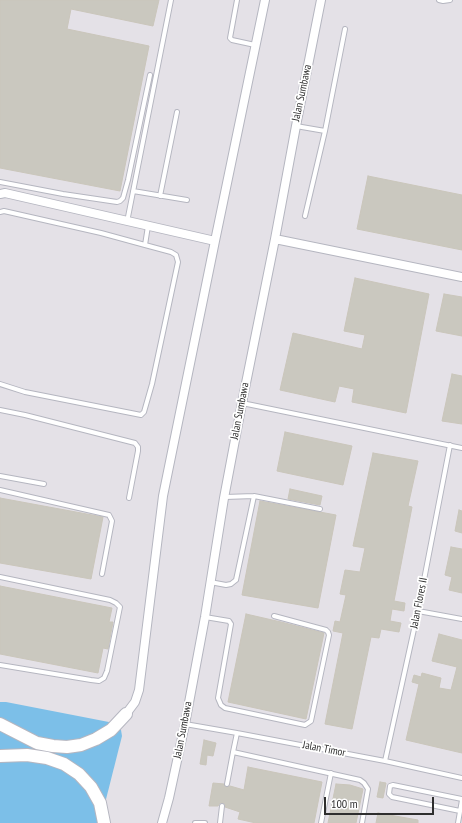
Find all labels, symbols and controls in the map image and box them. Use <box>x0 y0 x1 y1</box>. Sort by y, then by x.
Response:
street label: Jalan Sumbawa <box>290 63 314 123</box>
street label: Jalan Sumbawa <box>228 381 252 441</box>
street label: Jalan Flores II <box>408 576 430 630</box>
street label: Jalan Sumbawa <box>171 700 195 760</box>
street label: Jalan Timor <box>301 738 347 760</box>
scale bar <box>326 789 436 815</box>
text: 100 m <box>331 796 358 811</box>

